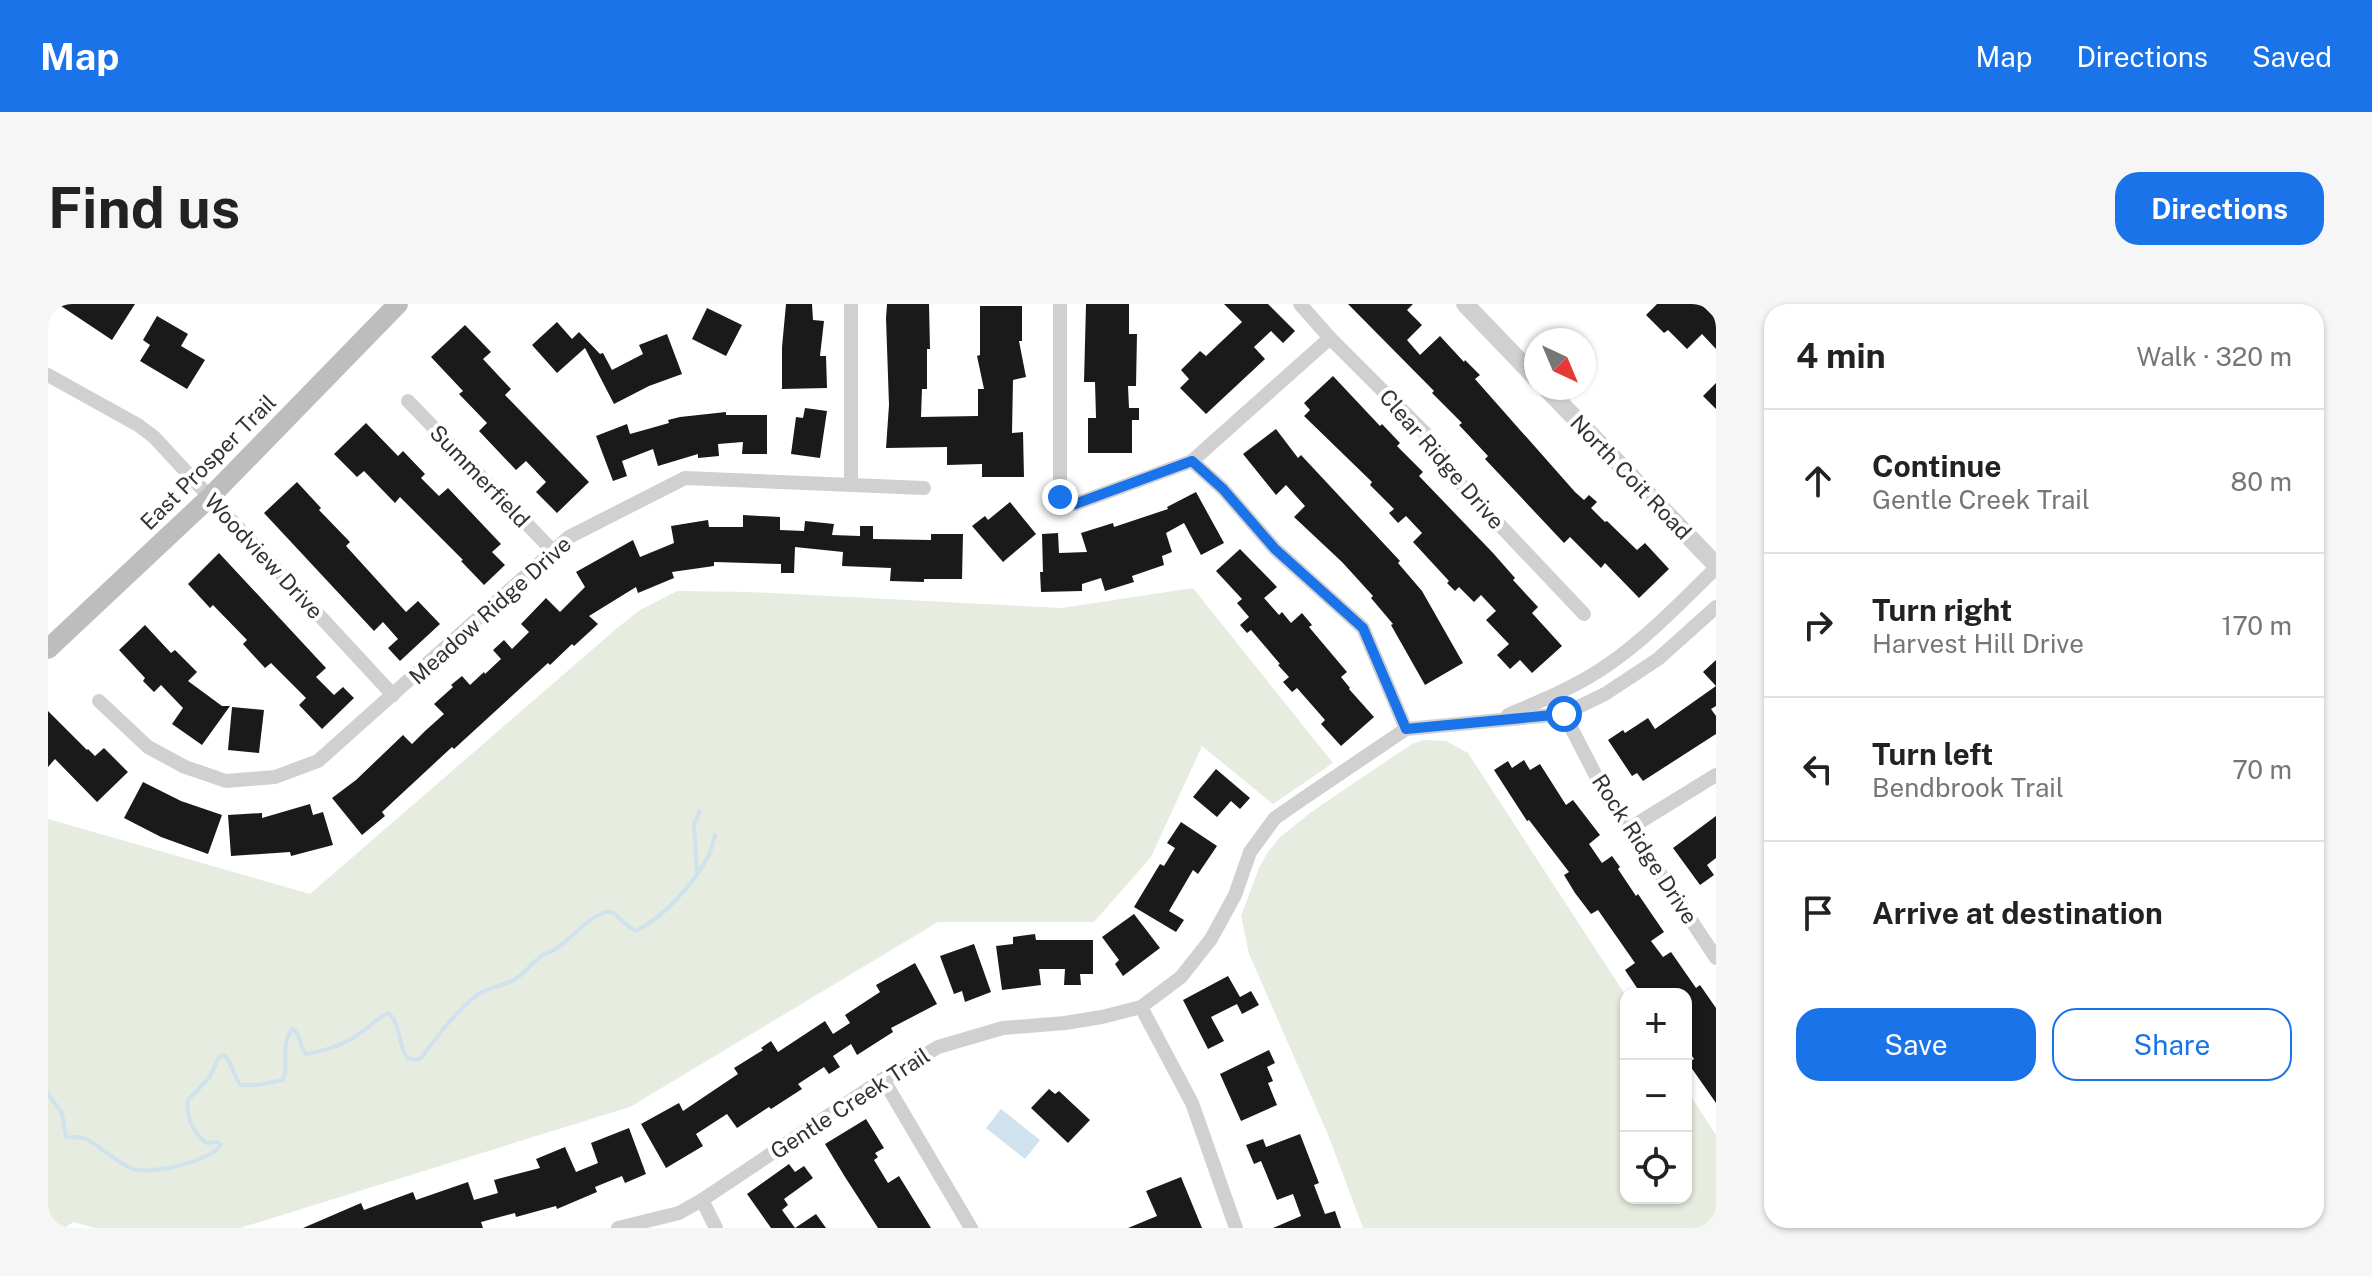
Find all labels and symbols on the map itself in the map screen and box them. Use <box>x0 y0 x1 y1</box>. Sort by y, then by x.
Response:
north arrow <box>1524 328 1596 400</box>
street label: Clear Ridge Drive <box>1374 384 1510 534</box>
street label: East Prosper Trail <box>135 389 281 535</box>
street label: North Coit Road <box>1565 409 1697 545</box>
street label: Summerfield <box>425 419 535 533</box>
route end <box>1042 479 1078 515</box>
street label: Woodview Drive <box>199 488 329 624</box>
street label: Meadow Ridge Drive <box>404 531 576 689</box>
route start <box>1546 696 1582 732</box>
street label: Rock Ridge Drive <box>1587 769 1703 929</box>
street label: Gentle Creek Trail <box>766 1042 934 1164</box>

